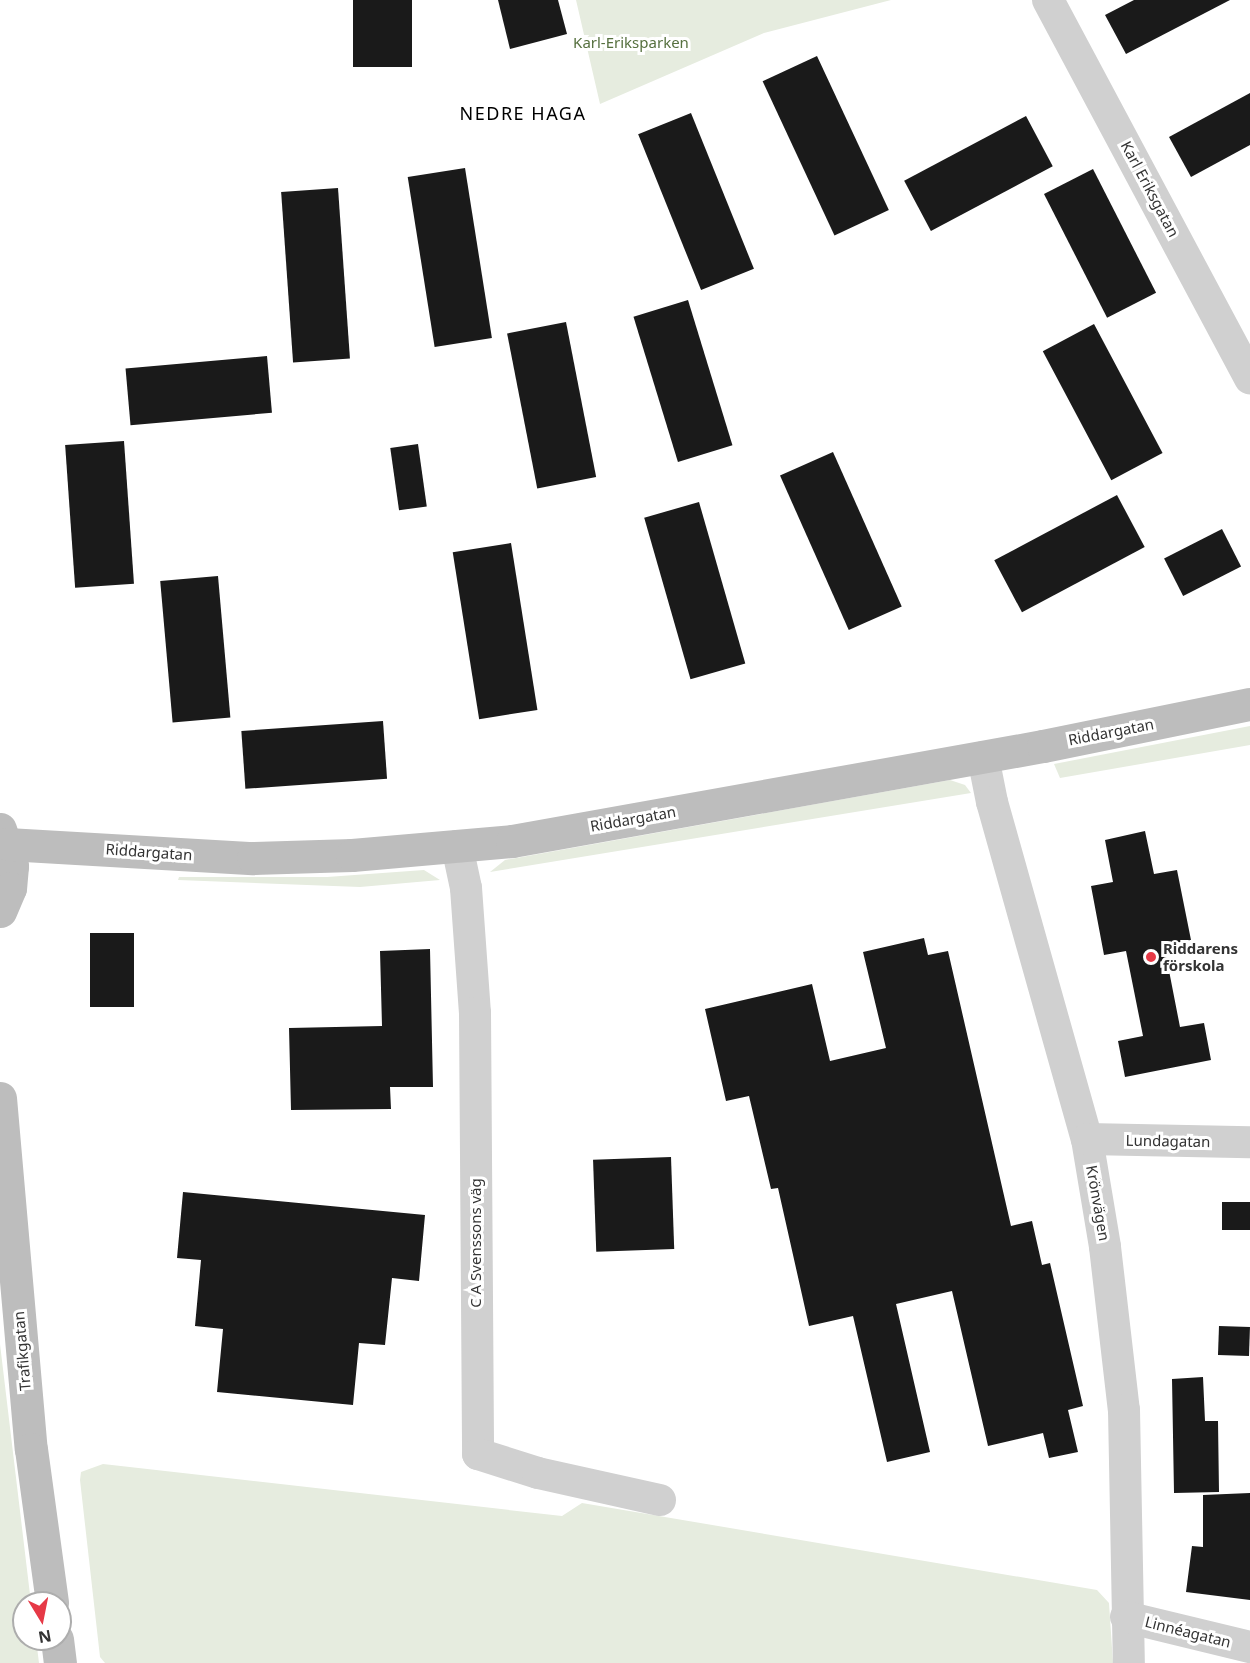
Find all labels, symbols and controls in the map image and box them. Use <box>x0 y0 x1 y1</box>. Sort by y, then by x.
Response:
park label: Karl-Eriksparken <box>573 34 689 52</box>
district label: NEDRE HAGA <box>460 102 586 124</box>
street label: Karl Eriksgatan <box>1117 138 1183 240</box>
street label: Riddargatan <box>1067 715 1155 749</box>
street label: Riddargatan <box>589 803 677 835</box>
street label: Riddargatan <box>105 840 193 864</box>
place label: Riddarens förskola <box>1163 939 1238 974</box>
marker: Riddarens förskola <box>1144 950 1158 964</box>
street label: Lundagatan <box>1125 1131 1211 1151</box>
street label: Krönvägen <box>1082 1164 1114 1242</box>
street label: C A Svenssons väg <box>467 1178 485 1308</box>
street label: Trafikgatan <box>10 1311 34 1391</box>
north arrow <box>12 1591 72 1651</box>
street label: Linnéagatan <box>1143 1613 1233 1651</box>
text: N <box>36 1625 53 1649</box>

